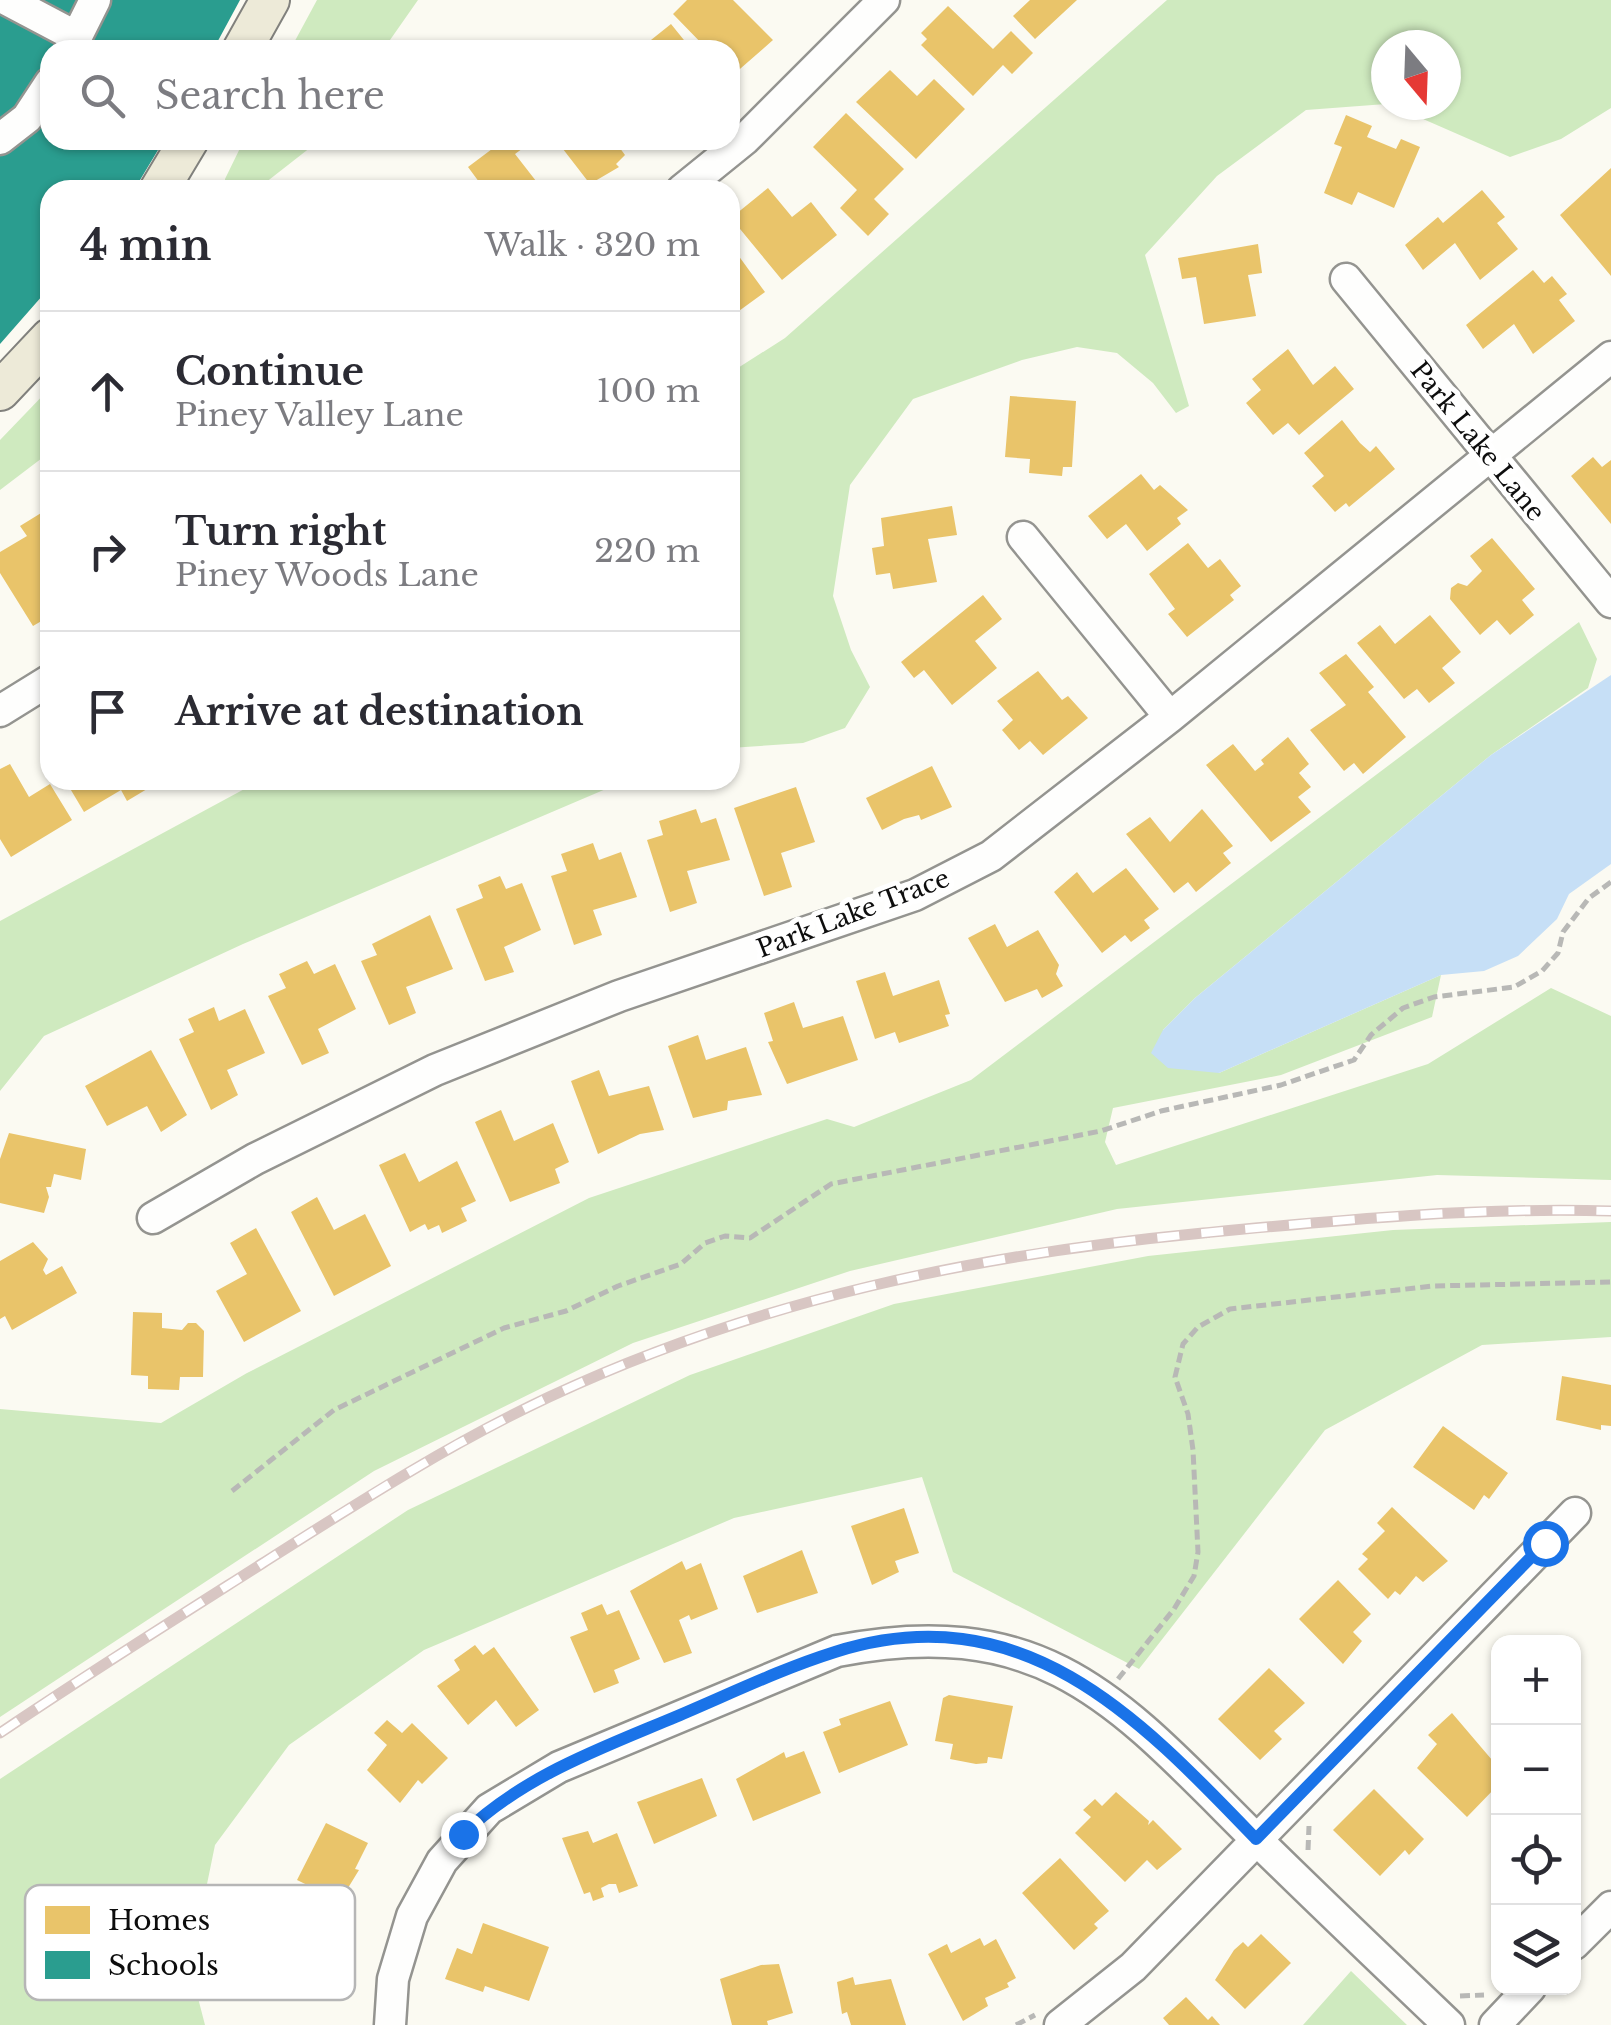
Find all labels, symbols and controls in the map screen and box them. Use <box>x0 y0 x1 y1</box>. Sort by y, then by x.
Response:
north arrow <box>1371 30 1461 120</box>
search box <box>40 40 740 150</box>
icon: search <box>75 68 130 123</box>
text: Search here <box>155 72 385 119</box>
text: 4 min <box>80 219 211 271</box>
text: Walk · 320 m <box>485 225 700 265</box>
text: Continue <box>175 348 364 395</box>
street label: Park Lake Lane <box>1404 355 1551 527</box>
icon: ahead <box>80 364 135 419</box>
text: 100 m <box>597 371 700 411</box>
text: Piney Valley Lane <box>175 395 464 435</box>
text: Turn right <box>175 508 386 555</box>
icon: right <box>80 524 135 579</box>
text: 220 m <box>594 531 700 571</box>
text: Piney Woods Lane <box>175 555 479 595</box>
icon: arrive <box>80 684 135 739</box>
text: Arrive at destination <box>175 688 584 735</box>
street label: Park Lake Trace <box>752 862 954 964</box>
route start <box>1523 1521 1569 1567</box>
map controls <box>1491 1635 1581 1995</box>
button: + <box>1491 1635 1581 1725</box>
button: − <box>1491 1725 1581 1815</box>
route end <box>441 1812 487 1858</box>
button: locate <box>1491 1815 1581 1905</box>
legend <box>25 1885 355 2000</box>
text: Homes <box>108 1903 210 1938</box>
button: layers <box>1491 1905 1581 1995</box>
text: Schools <box>108 1948 219 1983</box>

